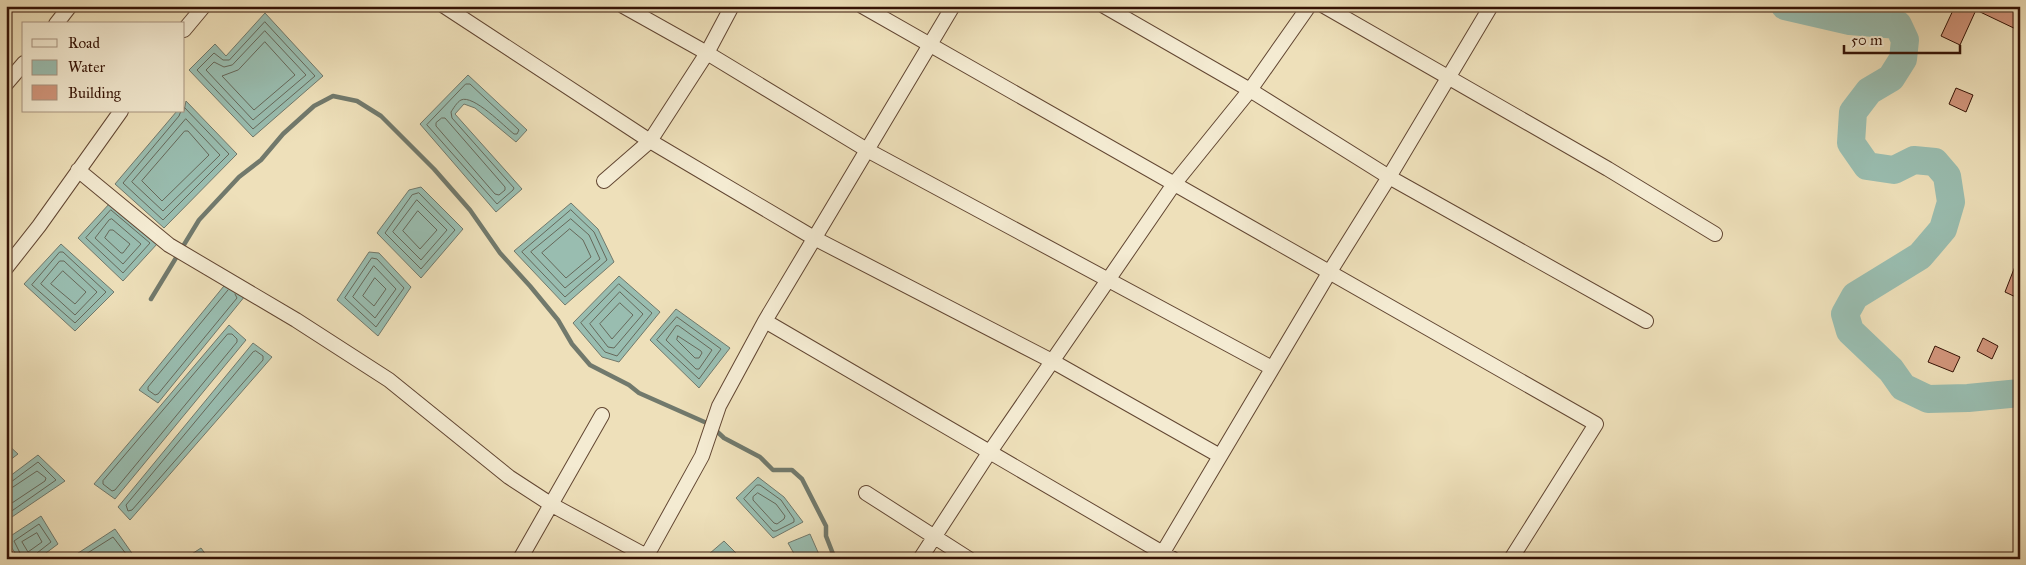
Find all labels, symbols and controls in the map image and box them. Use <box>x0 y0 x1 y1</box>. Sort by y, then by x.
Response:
legend <box>22 22 185 112</box>
scale bar <box>1844 22 1960 54</box>
text: 50 m <box>1851 31 1883 49</box>
text: Road <box>68 34 100 52</box>
text: Water <box>68 58 105 76</box>
text: Building <box>68 84 122 102</box>

